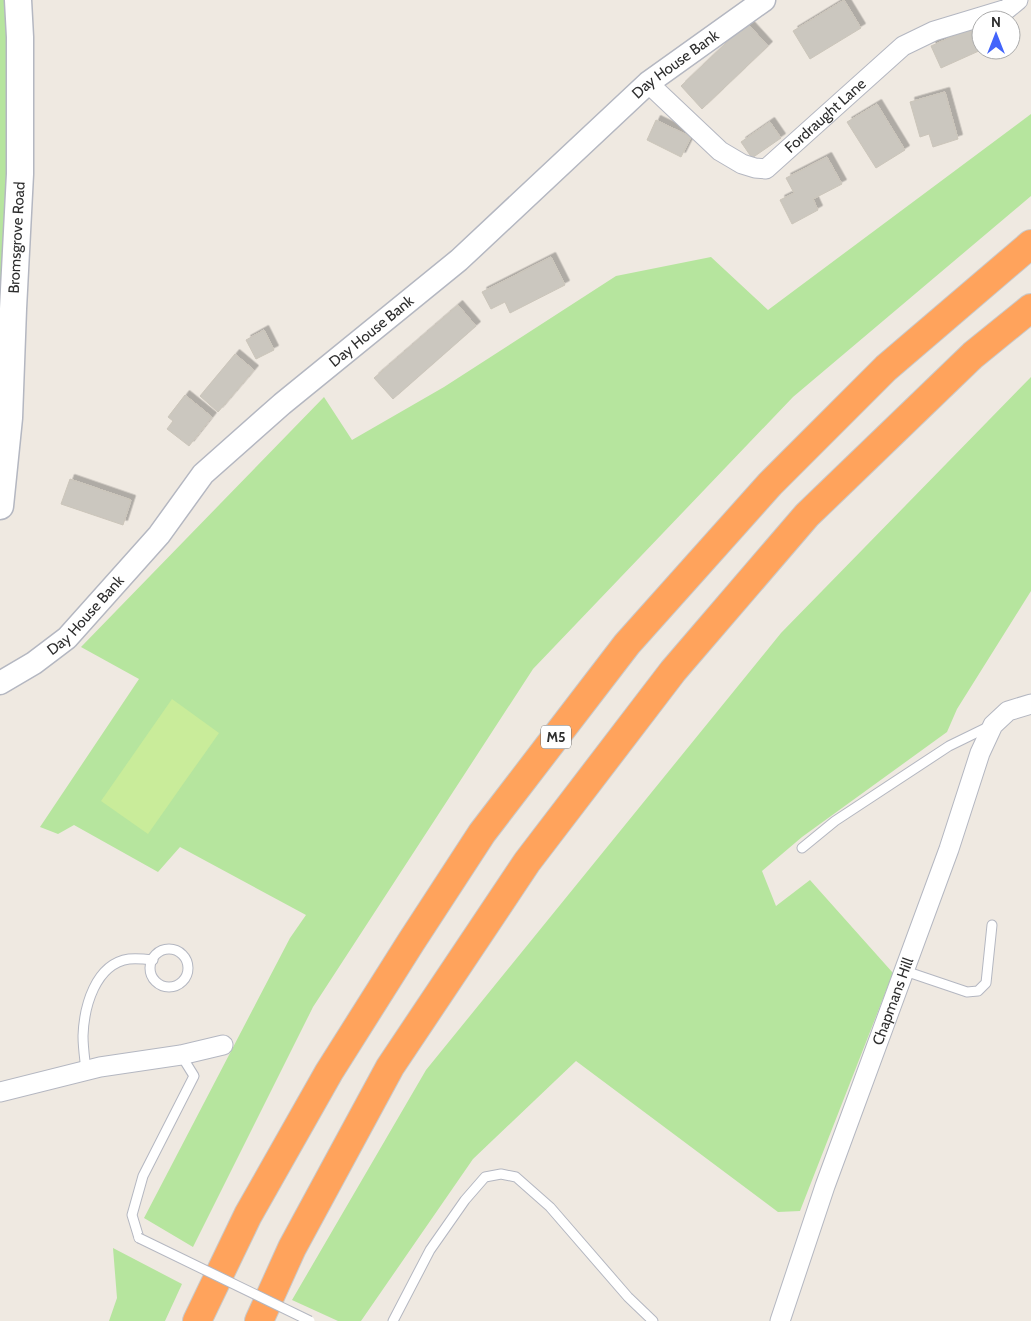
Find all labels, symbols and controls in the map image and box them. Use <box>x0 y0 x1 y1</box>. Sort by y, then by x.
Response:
north arrow <box>971 10 1021 60</box>
text: N <box>991 13 1001 31</box>
street label: Day House Bank <box>628 26 723 102</box>
street label: Fordraught Lane <box>781 74 870 157</box>
street label: Bromsgrove Road <box>5 181 29 294</box>
street label: Day House Bank <box>326 291 418 371</box>
street label: Day House Bank <box>43 571 128 659</box>
road number: M5 <box>541 726 571 749</box>
street label: Chapmans Hill <box>869 955 917 1048</box>

